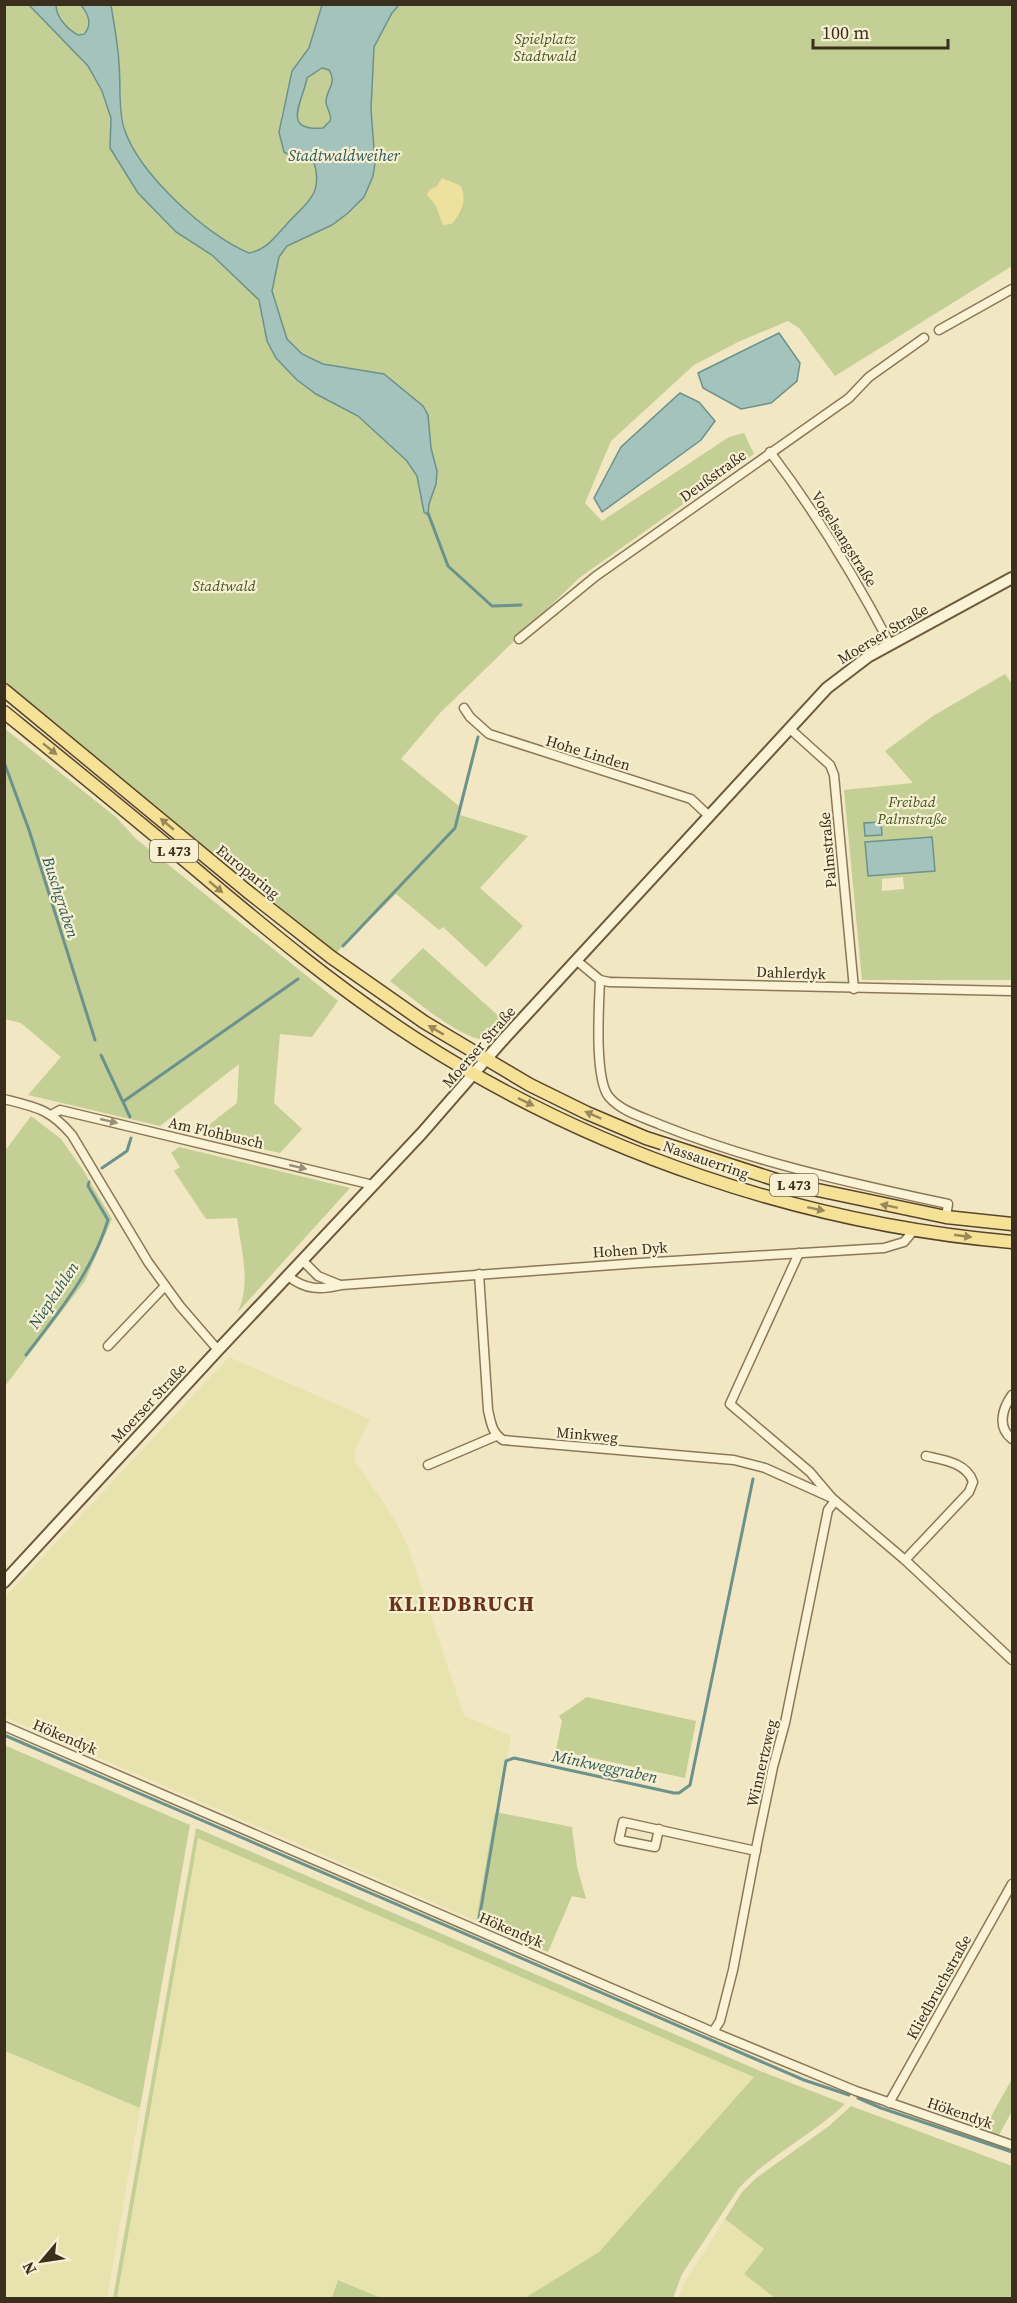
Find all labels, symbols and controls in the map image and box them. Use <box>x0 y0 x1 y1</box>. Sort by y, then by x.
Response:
scale bar <box>813 12 948 50</box>
text: 100 m <box>822 20 869 45</box>
park label: Spielplatz Stadtwald <box>513 28 577 66</box>
water label: Stadtwaldweiher <box>288 144 400 166</box>
street label: Deußstraße <box>675 444 751 507</box>
street label: Vogelsangstraße <box>806 487 883 591</box>
park label: Stadtwald <box>192 575 256 596</box>
street label: Moerser Straße <box>834 598 932 669</box>
street label: Hohe Linden <box>543 730 633 775</box>
one-way arrow <box>42 742 57 755</box>
park label: Freibad Palmstraße <box>876 791 947 829</box>
street label: Palmstraße <box>814 811 841 889</box>
one-way arrow <box>159 818 175 831</box>
road number: L 473 <box>150 840 198 862</box>
street label: Europaring <box>212 840 285 904</box>
water label: Buschgraben <box>37 852 85 941</box>
one-way arrow <box>208 880 223 893</box>
street label: Dahlerdyk <box>756 961 827 984</box>
street label: Moerser Straße <box>437 1001 520 1092</box>
one-way arrow <box>428 1024 444 1035</box>
one-way arrow <box>518 1097 535 1106</box>
one-way arrow <box>583 1110 601 1120</box>
street label: Am Flohbusch <box>166 1111 266 1154</box>
one-way arrow <box>99 1117 118 1127</box>
street label: Nassauerring <box>660 1135 752 1184</box>
one-way arrow <box>289 1162 307 1172</box>
road number: L 473 <box>770 1174 818 1196</box>
one-way arrow <box>879 1201 898 1210</box>
one-way arrow <box>807 1205 826 1214</box>
one-way arrow <box>954 1232 973 1241</box>
street label: Hohen Dyk <box>592 1236 669 1263</box>
water label: Niepkuhlen <box>22 1257 83 1334</box>
street label: Moerser Straße <box>106 1358 191 1447</box>
street label: Minkweg <box>555 1421 619 1448</box>
district label: KLIEDBRUCH <box>388 1589 536 1618</box>
street label: Hökendyk <box>30 1714 101 1760</box>
street label: Winnertzweg <box>741 1717 782 1809</box>
water label: Minkweggraben <box>549 1744 660 1788</box>
street label: Hökendyk <box>476 1907 547 1953</box>
street label: Kliedbruchstraße <box>901 1930 976 2043</box>
street label: Hökendyk <box>925 2091 997 2134</box>
north arrow <box>12 2231 72 2291</box>
text: N <box>16 2258 41 2279</box>

